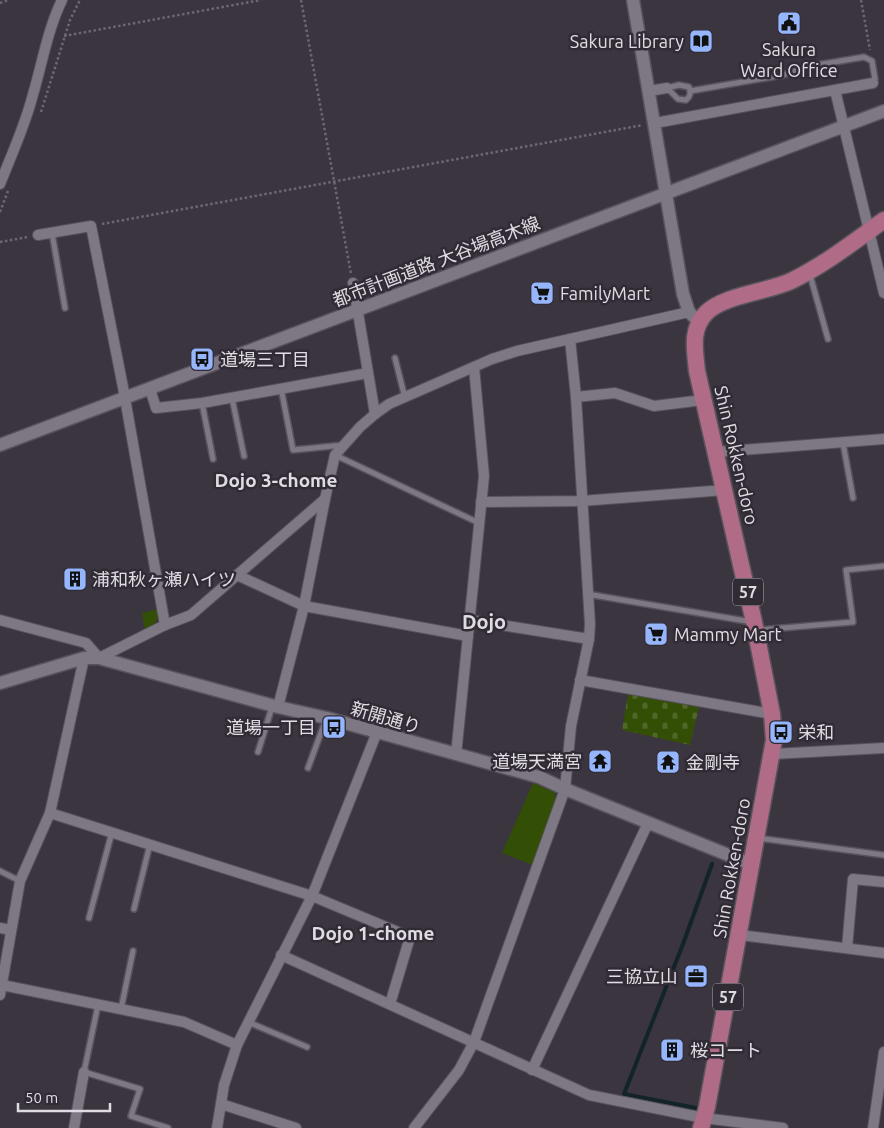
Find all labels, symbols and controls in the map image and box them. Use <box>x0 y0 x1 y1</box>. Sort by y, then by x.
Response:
public building icon: Sakura Ward Office <box>776 10 802 36</box>
library icon: Sakura Library <box>688 28 714 54</box>
place label: Sakura Library <box>570 31 684 51</box>
place label: Sakura Ward Office <box>740 39 838 80</box>
street label: 都市計画道路 大谷場高木線 <box>330 212 542 310</box>
supermarket icon: FamilyMart <box>529 280 555 306</box>
place label: FamilyMart <box>560 283 650 303</box>
bus stop icon: 道場三丁目 <box>189 346 215 372</box>
place label: 道場三丁目 <box>220 349 310 369</box>
street label: Shin Rokken-doro <box>711 384 763 526</box>
district label: Dojo 3-chome <box>215 469 337 491</box>
building icon: 浦和秋ヶ瀬ハイツ <box>62 566 88 592</box>
place label: 浦和秋ヶ瀬ハイツ <box>92 569 236 589</box>
road number: 57 <box>733 578 763 606</box>
district label: Dojo <box>462 610 506 633</box>
supermarket icon: Mammy Mart <box>643 621 669 647</box>
place label: Mammy Mart <box>674 624 782 644</box>
street label: 新開通り <box>349 697 423 737</box>
bus stop icon: 道場一丁目 <box>321 714 347 740</box>
place label: 道場一丁目 <box>226 717 316 737</box>
bus stop icon: 栄和 <box>768 719 794 745</box>
place label: 栄和 <box>798 722 834 742</box>
temple icon: 道場天満宮 <box>587 748 613 774</box>
temple icon: 金剛寺 <box>655 749 681 775</box>
place label: 道場天満宮 <box>492 751 582 771</box>
place label: 金剛寺 <box>686 752 740 772</box>
street label: Shin Rokken-doro <box>709 796 753 940</box>
district label: Dojo 1-chome <box>312 922 434 944</box>
office icon: 三協立山 <box>683 963 709 989</box>
place label: 三協立山 <box>606 966 678 986</box>
road number: 57 <box>713 984 743 1010</box>
building icon: 桜コート <box>659 1037 685 1063</box>
place label: 桜コート <box>690 1040 762 1060</box>
scale bar <box>18 1080 110 1112</box>
text: 50 m <box>25 1089 58 1106</box>

